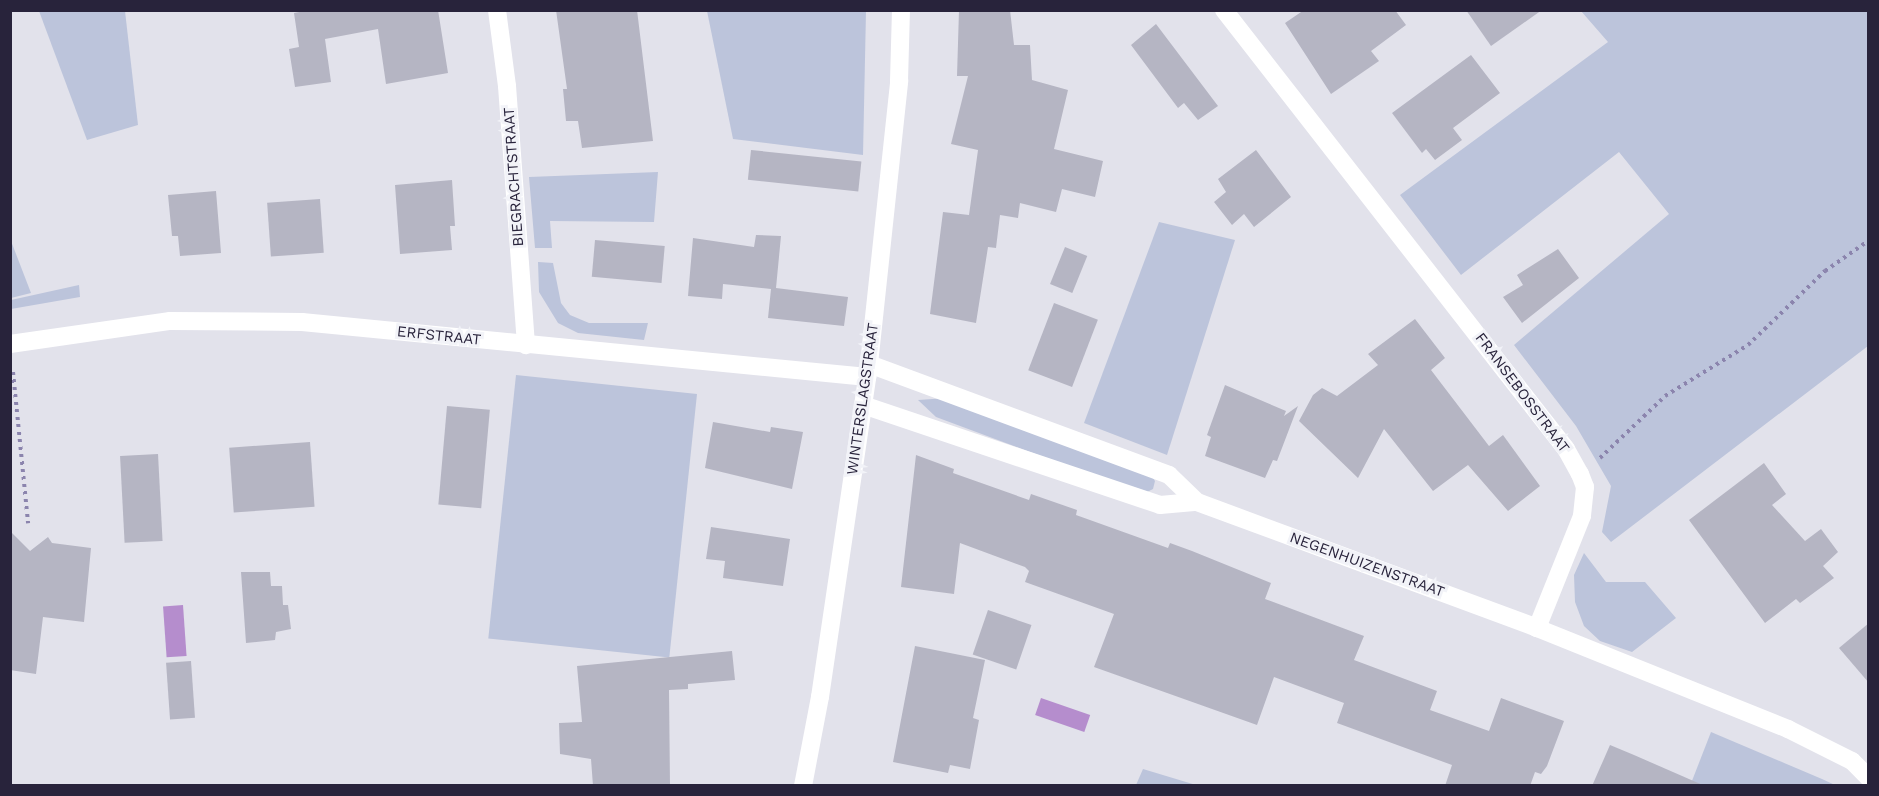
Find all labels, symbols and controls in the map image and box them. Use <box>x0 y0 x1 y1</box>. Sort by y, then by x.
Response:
street label: BIEGRACHTSTRAAT <box>500 107 528 247</box>
street label: WINTERSLAGSTRAAT <box>843 322 883 476</box>
street label: ERFSTRAAT <box>396 323 482 349</box>
street label: FRANSEBOSSTRAAT <box>1471 329 1573 457</box>
street label: NEGENHUIZENSTRAAT <box>1287 529 1447 601</box>

